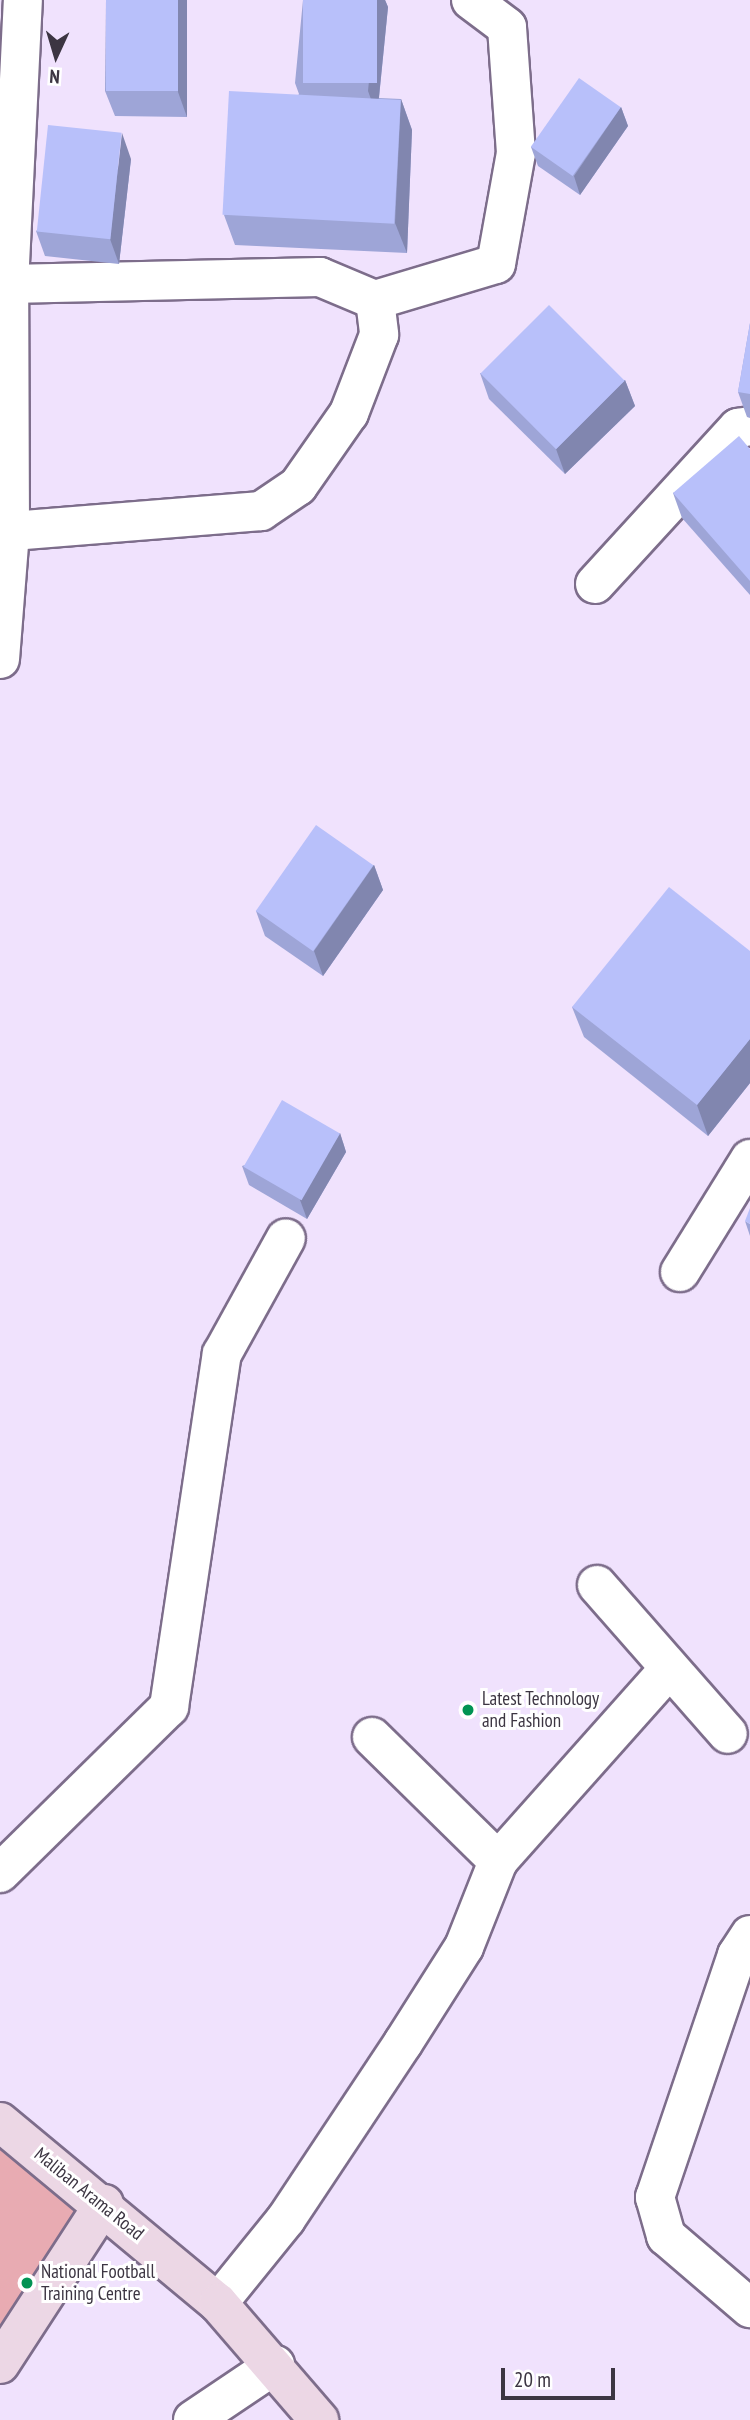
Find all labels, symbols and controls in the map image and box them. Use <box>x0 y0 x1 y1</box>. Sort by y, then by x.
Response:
north arrow <box>21 21 91 91</box>
text: N <box>49 65 61 89</box>
place label: Latest Technology and Fashion <box>482 1688 600 1732</box>
marker: Latest Technology and Fashion <box>460 1702 476 1718</box>
street label: Maliban Arama Road <box>29 2143 149 2245</box>
place label: National Football Training Centre <box>41 2261 155 2305</box>
marker: National Football Training Centre <box>19 2275 35 2291</box>
scale bar <box>505 2354 619 2398</box>
text: 20 m <box>514 2366 551 2393</box>

